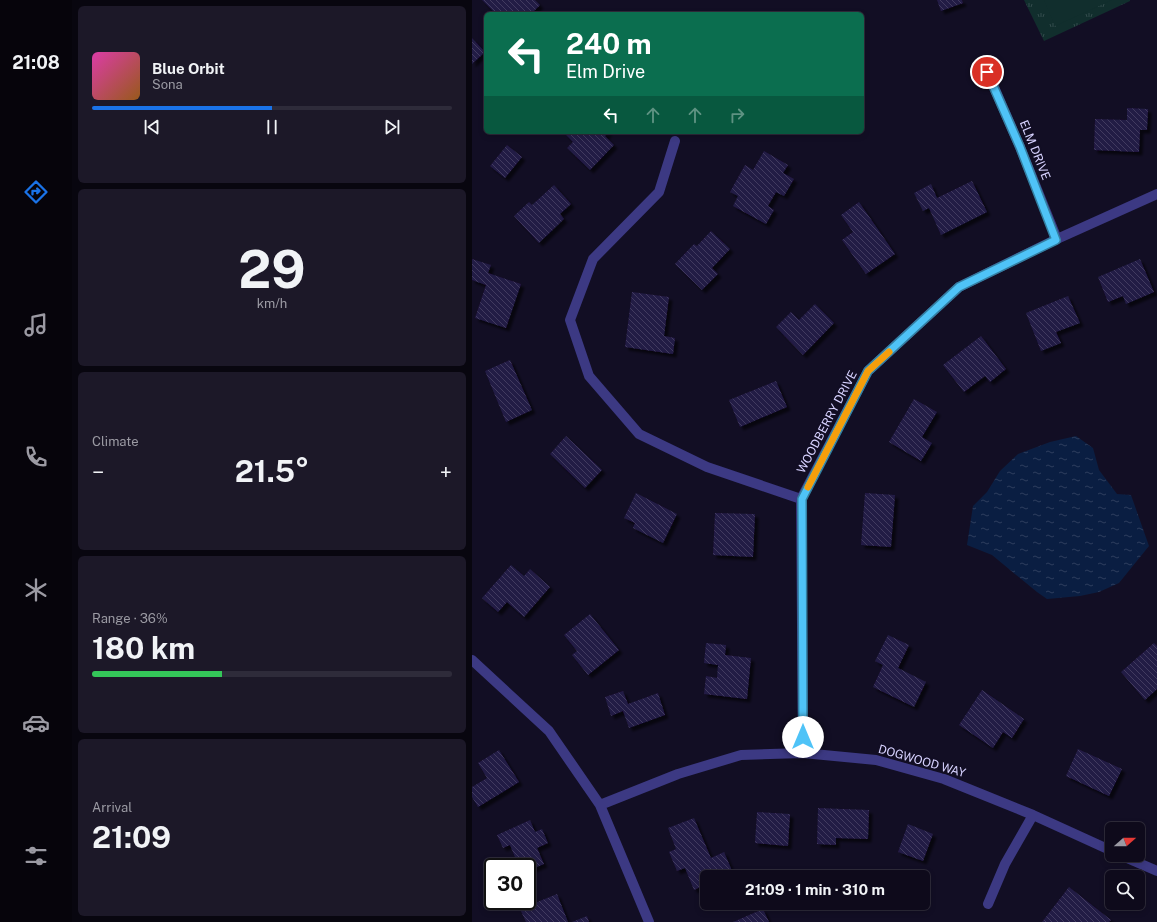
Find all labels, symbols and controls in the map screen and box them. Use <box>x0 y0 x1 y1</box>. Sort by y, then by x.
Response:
text: 240 m <box>566 27 652 60</box>
icon: left <box>500 28 552 80</box>
text: 21:08 <box>12 52 60 73</box>
pin <box>970 55 1004 89</box>
text: Blue Orbit <box>152 60 225 77</box>
text: Elm Drive <box>566 61 645 82</box>
icon: arrive <box>976 61 998 83</box>
text: Sona <box>152 77 183 92</box>
icon: left <box>600 104 622 126</box>
icon: ahead <box>642 104 664 126</box>
icon: ahead <box>684 104 706 126</box>
icon: right <box>726 104 748 126</box>
icon: previous <box>141 116 163 138</box>
icon: pause <box>261 116 283 138</box>
icon: next <box>381 116 403 138</box>
street label: ELM DRIVE <box>1017 118 1053 182</box>
icon: directions <box>22 178 50 206</box>
text: 29 <box>238 239 306 300</box>
text: km/h <box>257 296 287 311</box>
icon: music <box>22 311 50 339</box>
street label: WOODBERRY DRIVE <box>794 368 860 476</box>
text: Climate <box>92 434 139 449</box>
icon: phone <box>22 443 50 471</box>
text: 21.5° <box>235 453 309 489</box>
text: − <box>92 459 104 485</box>
text: + <box>440 459 452 485</box>
icon: climate <box>22 576 50 604</box>
text: Range · 36% <box>92 611 168 626</box>
text: 180 km <box>92 630 195 666</box>
icon: car <box>22 709 50 737</box>
position arrow <box>782 716 824 758</box>
street label: DOGWOOD WAY <box>877 742 968 780</box>
text: Arrival <box>92 800 132 815</box>
text: 21:09 <box>92 819 171 855</box>
north arrow <box>1105 822 1145 862</box>
map controls <box>1105 822 1145 910</box>
icon: filters <box>22 842 50 870</box>
speed limit sign: 30 <box>484 858 536 910</box>
button: search <box>1105 870 1145 910</box>
text: 21:09 · 1 min · 310 m <box>745 881 885 898</box>

